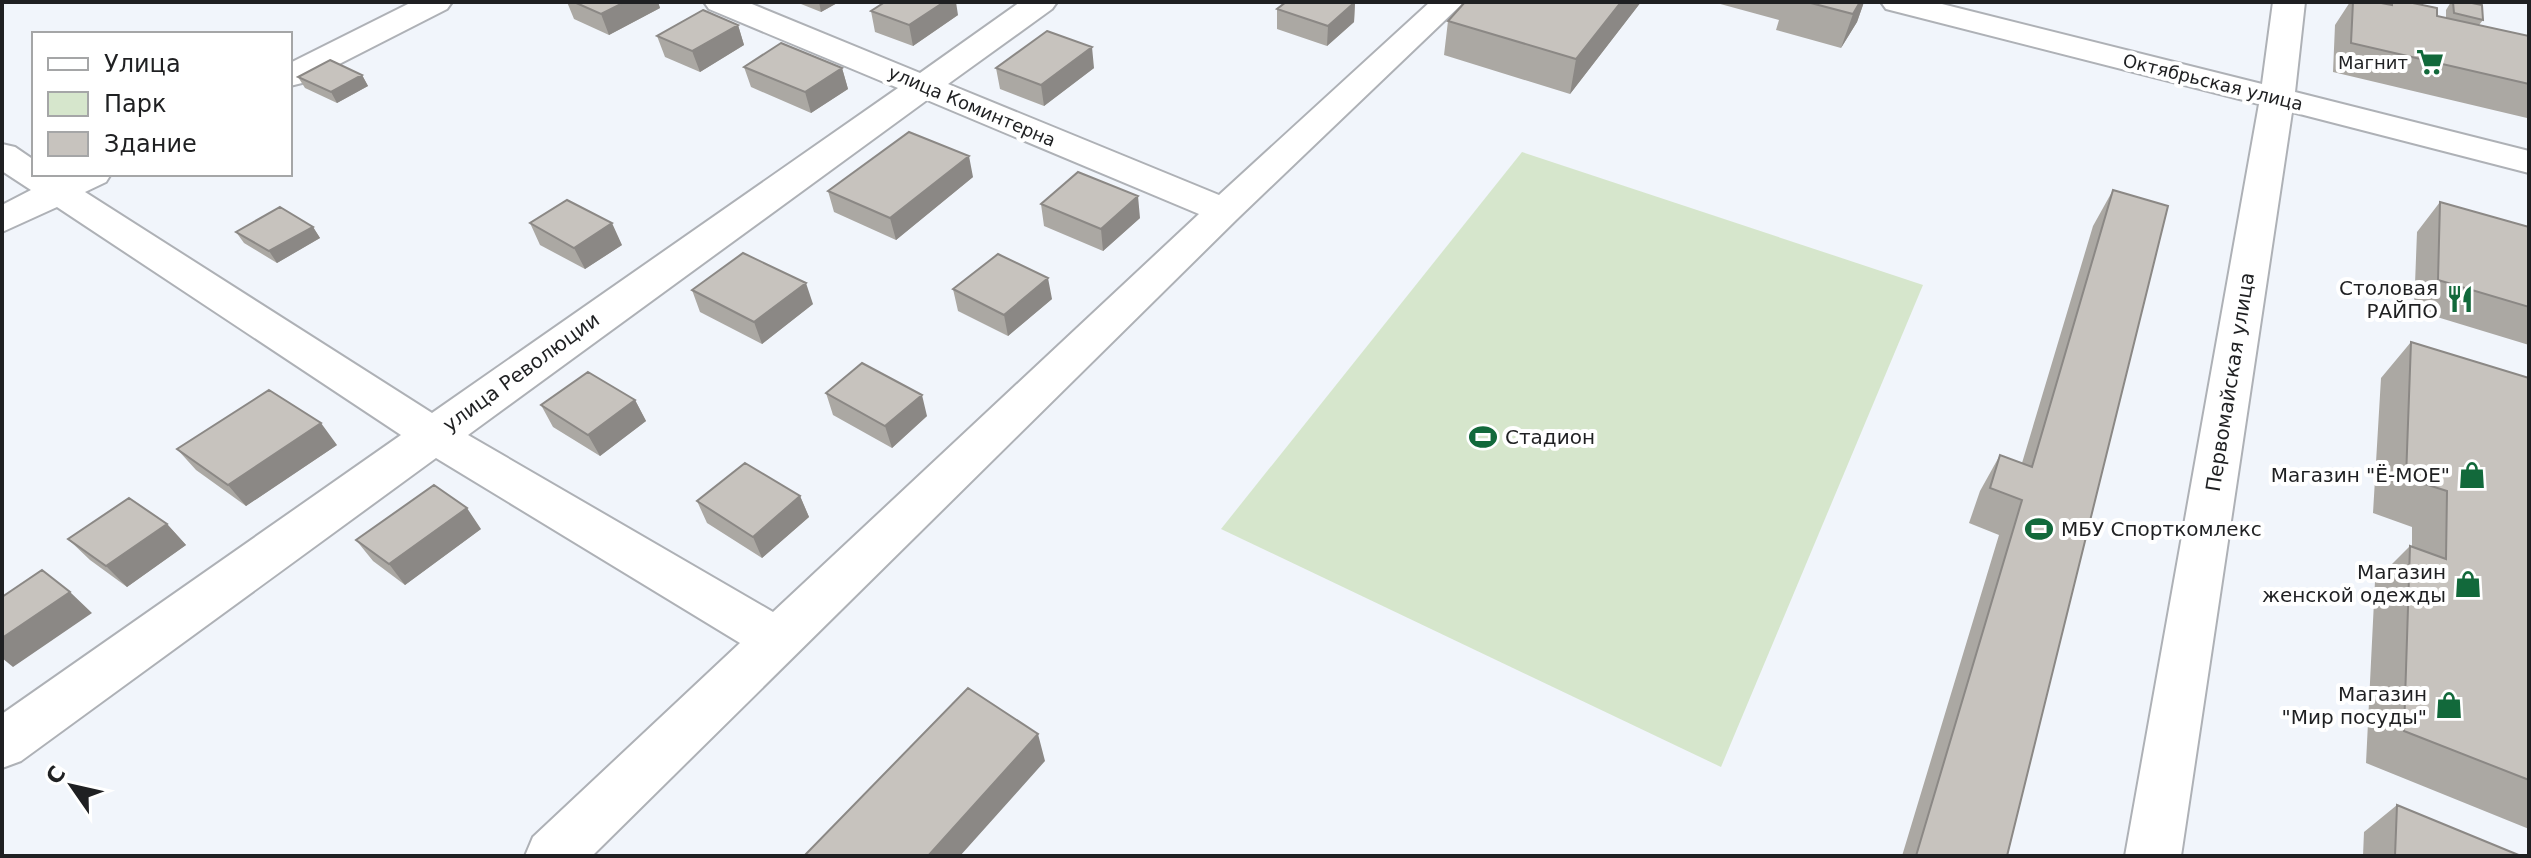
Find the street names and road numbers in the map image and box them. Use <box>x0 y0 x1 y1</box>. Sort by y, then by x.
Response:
street label: Октябрьская улица <box>2121 49 2305 115</box>
street label: улица Коминтерна <box>885 61 1059 151</box>
street label: Первомайская улица <box>2201 271 2259 493</box>
street label: улица Революции <box>438 307 604 437</box>

